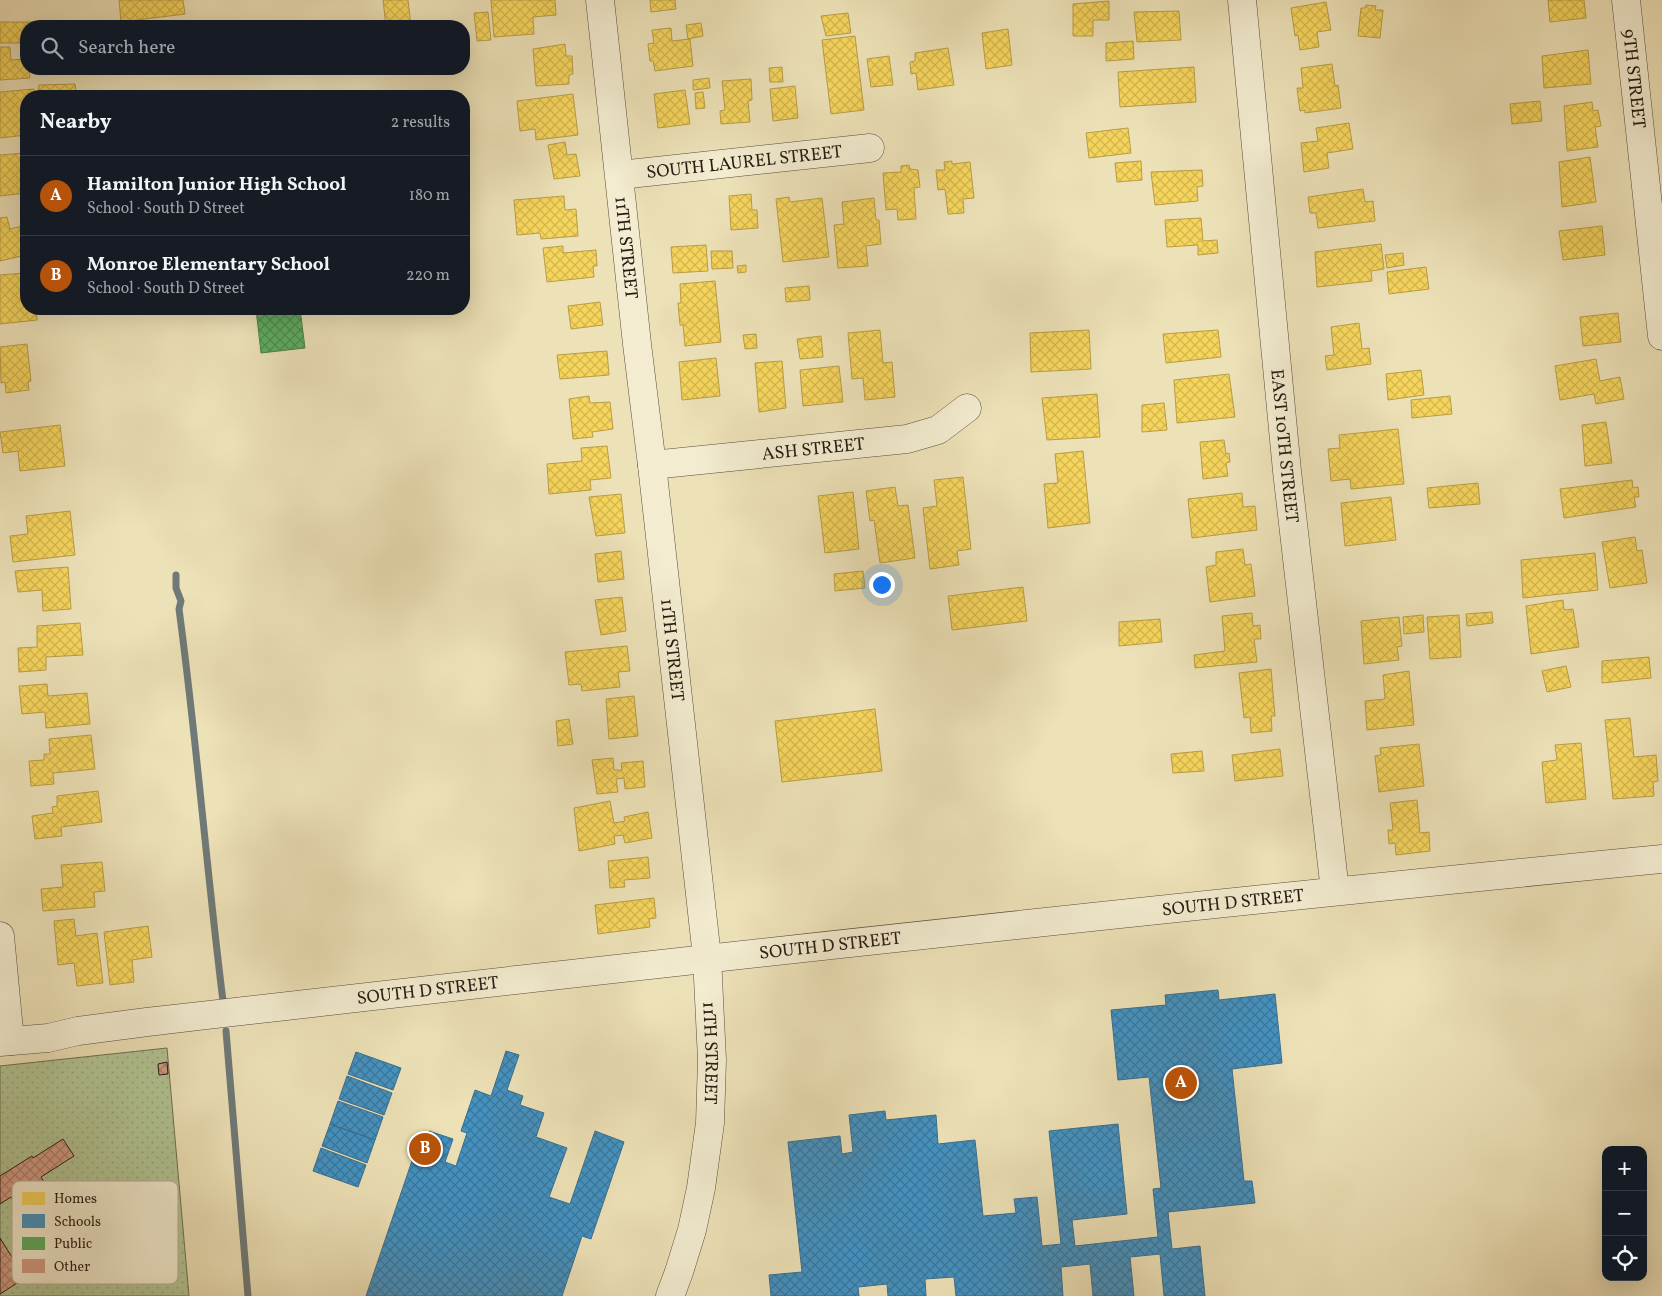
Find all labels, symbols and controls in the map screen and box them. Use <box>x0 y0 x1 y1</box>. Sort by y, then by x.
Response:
search box <box>20 20 470 75</box>
street label: 9TH STREET <box>1615 28 1651 130</box>
icon: search <box>38 34 66 62</box>
text: Search here <box>78 35 175 61</box>
text: Nearby <box>40 108 111 137</box>
text: 2 results <box>391 112 450 134</box>
street label: SOUTH LAUREL STREET <box>645 140 844 186</box>
text: Hamilton Junior High School <box>87 172 346 198</box>
text: A <box>50 185 62 207</box>
text: 180 m <box>409 185 450 207</box>
street label: 11TH STREET <box>607 195 643 301</box>
text: School · South D Street <box>87 198 245 220</box>
text: Monroe Elementary School <box>87 252 330 278</box>
text: B <box>51 265 61 287</box>
text: 220 m <box>406 265 450 287</box>
text: School · South D Street <box>87 278 245 300</box>
street label: EAST 10TH STREET <box>1263 368 1304 525</box>
street label: ASH STREET <box>761 432 866 468</box>
your location <box>869 572 895 598</box>
street label: 11TH STREET <box>653 597 689 703</box>
street label: SOUTH D STREET <box>1161 884 1306 923</box>
street label: SOUTH D STREET <box>758 926 903 967</box>
street label: SOUTH D STREET <box>355 971 501 1012</box>
street label: 11TH STREET <box>695 1001 723 1105</box>
pin: A <box>1165 1064 1197 1102</box>
pin: B <box>409 1130 441 1168</box>
map controls <box>1602 1146 1647 1281</box>
button: + <box>1602 1146 1647 1191</box>
legend <box>12 1181 178 1284</box>
text: Homes <box>54 1190 97 1209</box>
button: − <box>1602 1191 1647 1236</box>
text: Schools <box>54 1213 101 1232</box>
text: Public <box>54 1235 92 1254</box>
button: locate <box>1602 1236 1647 1281</box>
text: Other <box>54 1258 90 1277</box>

